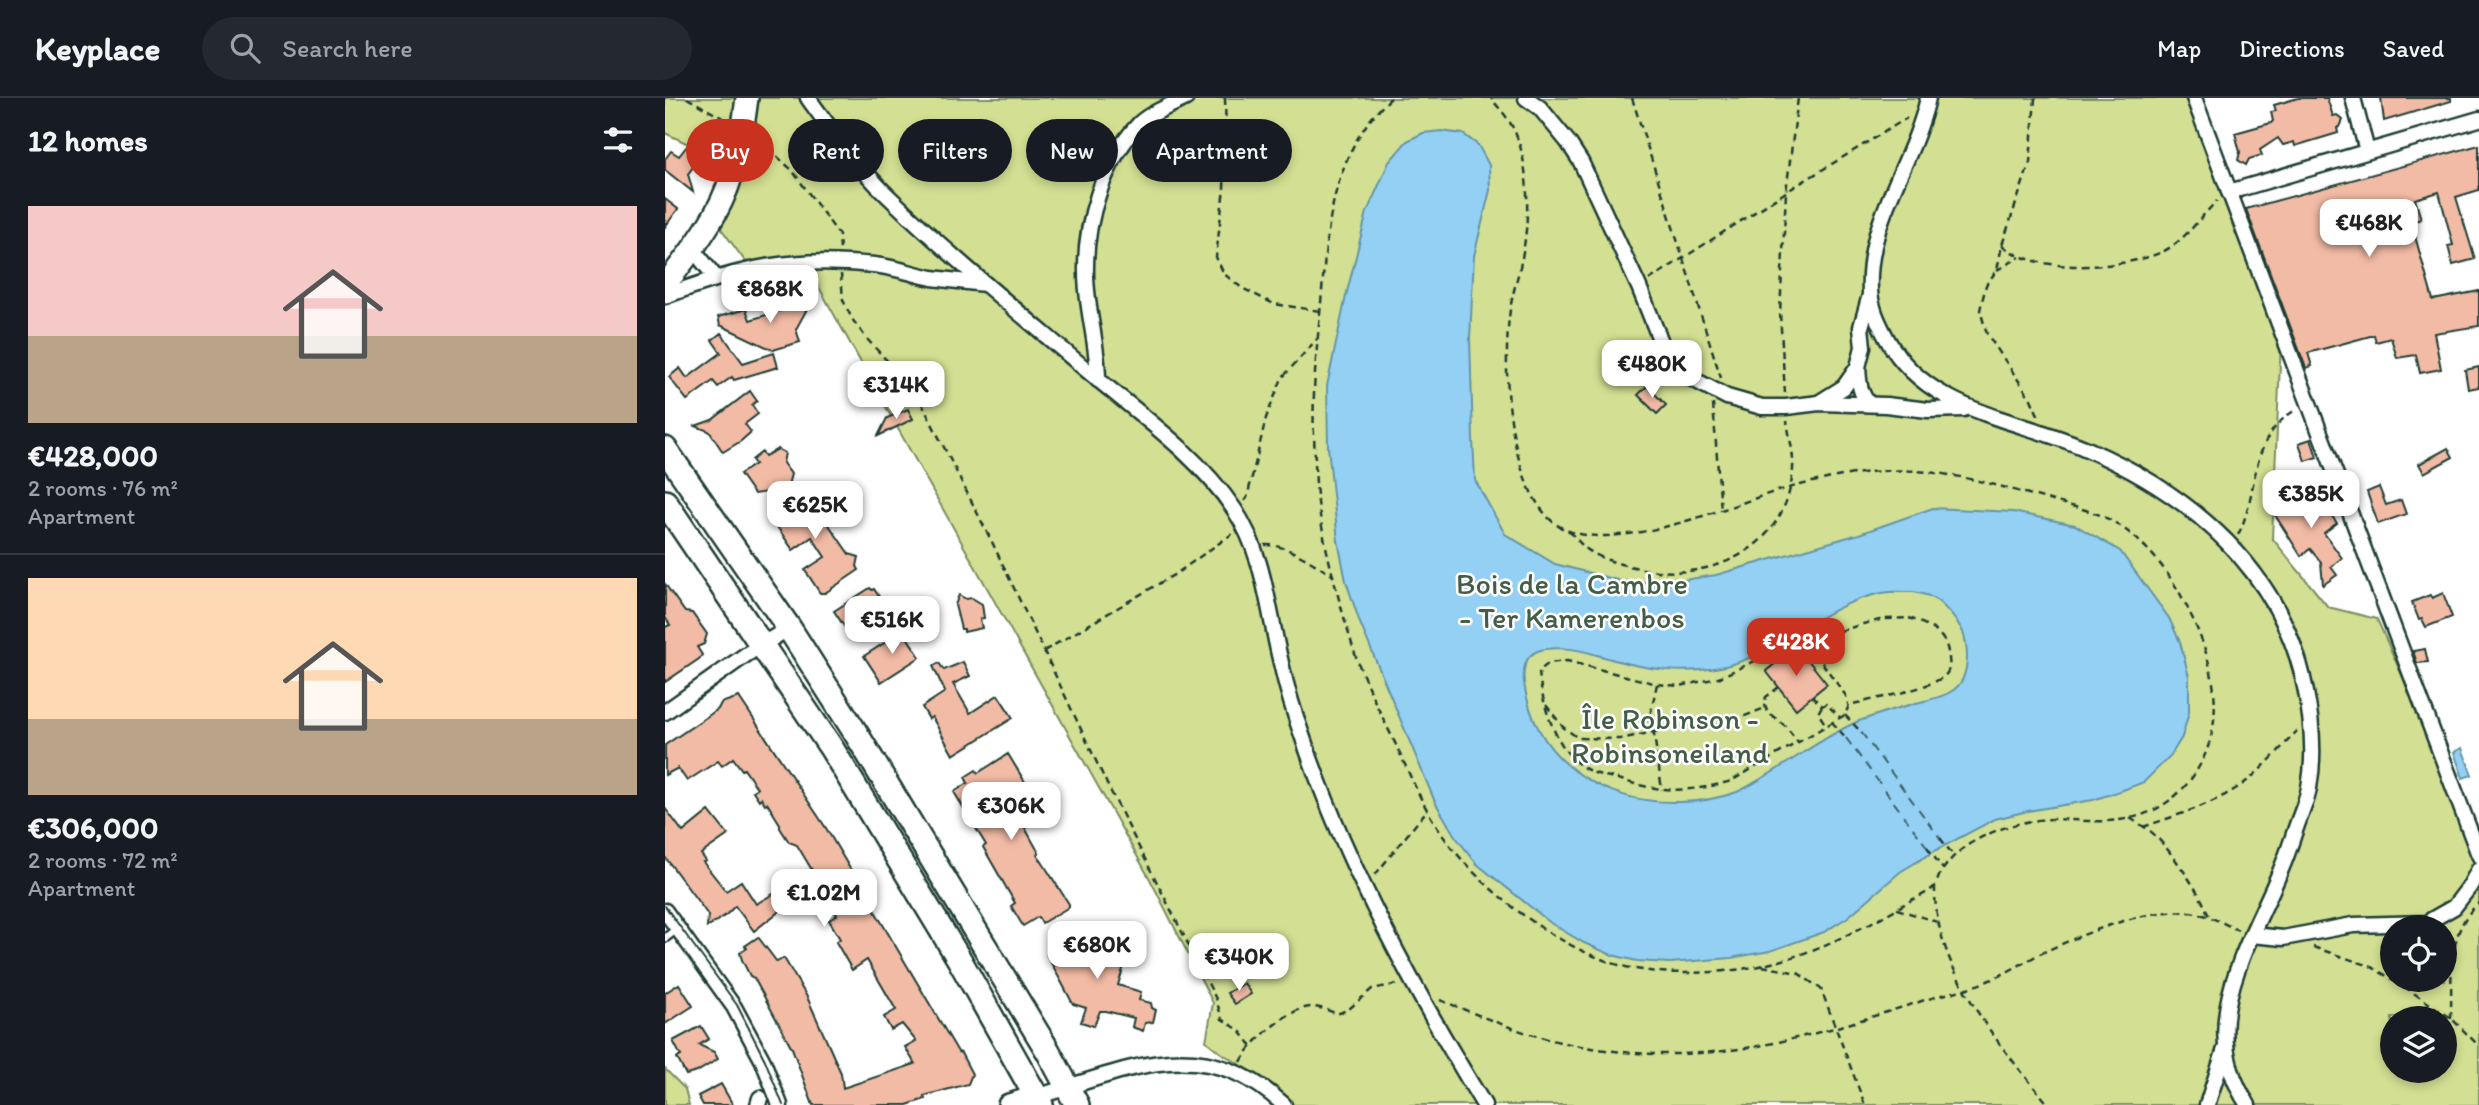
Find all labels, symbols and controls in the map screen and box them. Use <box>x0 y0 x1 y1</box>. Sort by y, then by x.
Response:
search box <box>202 17 692 80</box>
text: Keyplace <box>35 29 160 68</box>
icon: search <box>226 29 264 67</box>
text: Search here <box>282 32 413 64</box>
text: Map <box>2157 34 2201 63</box>
text: Directions <box>2239 34 2345 63</box>
text: Saved <box>2383 34 2444 63</box>
chip: Buy <box>686 119 774 182</box>
chip: Rent <box>788 119 884 182</box>
chip: Filters <box>898 119 1012 182</box>
chip: New <box>1026 119 1118 182</box>
chip: Apartment <box>1132 119 1292 182</box>
icon: filters <box>599 121 637 159</box>
text: 12 homes <box>28 122 148 159</box>
pin: €468K <box>2320 200 2418 259</box>
text: €468K <box>2336 208 2402 236</box>
icon: home <box>270 251 396 377</box>
pin: €868K <box>721 266 819 325</box>
text: €868K <box>737 274 803 302</box>
pin: €480K <box>1603 341 1701 400</box>
text: €480K <box>1618 349 1686 377</box>
pin: €314K <box>847 362 945 421</box>
text: €314K <box>864 370 928 398</box>
text: €428,000 <box>28 437 158 474</box>
pin: €385K <box>2262 470 2360 530</box>
text: 2 rooms · 76 m² <box>28 474 178 502</box>
text: €385K <box>2278 479 2344 507</box>
pin: €625K <box>766 482 864 541</box>
text: €625K <box>783 490 847 518</box>
text: Apartment <box>28 502 135 530</box>
park label: Bois de la Cambre - Ter Kamerenbos <box>1456 565 1688 636</box>
pin: €516K <box>843 596 941 656</box>
text: €516K <box>861 605 923 633</box>
pin: €428K <box>1747 618 1845 678</box>
icon: home <box>270 623 396 749</box>
text: €428K <box>1763 627 1829 655</box>
park label: Île Robinson - Robinsoneiland <box>1571 700 1769 771</box>
pin: €306K <box>962 782 1060 842</box>
text: €306K <box>978 791 1044 819</box>
text: €306,000 <box>28 809 158 846</box>
text: 2 rooms · 72 m² <box>28 846 178 874</box>
pin: €1.02M <box>767 870 881 929</box>
text: Apartment <box>28 874 135 902</box>
text: €1.02M <box>787 878 861 906</box>
map controls <box>2380 915 2457 1083</box>
button: locate <box>2380 915 2457 992</box>
pin: €680K <box>1048 922 1146 981</box>
text: €680K <box>1064 930 1130 958</box>
pin: €340K <box>1190 934 1288 993</box>
text: €340K <box>1205 942 1273 970</box>
button: layers <box>2380 1006 2457 1083</box>

